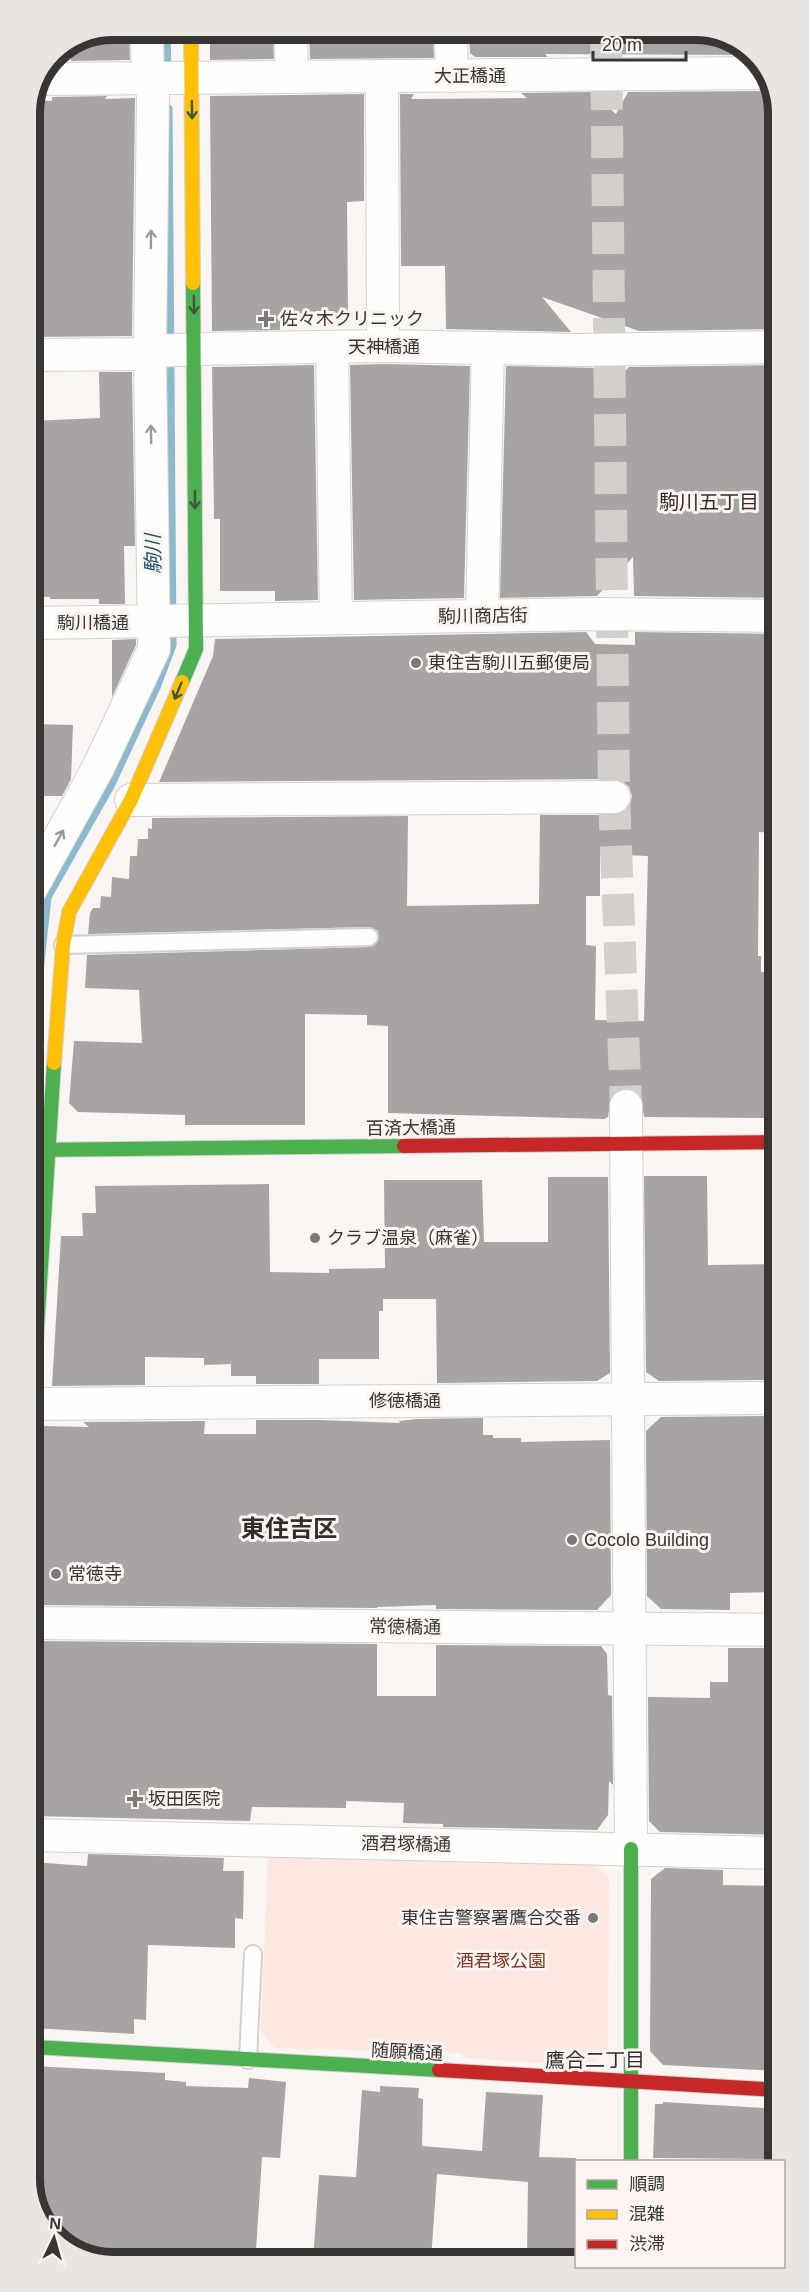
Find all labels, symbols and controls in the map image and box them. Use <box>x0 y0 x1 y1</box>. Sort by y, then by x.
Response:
scale bar <box>593 24 686 62</box>
text: 20 m <box>602 35 642 55</box>
street label: 大正橋通 <box>434 66 506 86</box>
one-way arrow <box>186 99 197 119</box>
one-way arrow <box>145 229 157 249</box>
one-way arrow <box>188 294 200 314</box>
place label: 佐々木クリニック <box>280 309 424 329</box>
marker: 佐々木クリニック <box>257 310 275 328</box>
street label: 天神橋通 <box>348 337 420 357</box>
one-way arrow <box>145 424 157 444</box>
one-way arrow <box>189 489 201 509</box>
district label: 駒川五丁目 <box>659 491 759 513</box>
water label: 駒川 <box>142 532 164 574</box>
street label: 駒川商店街 <box>438 605 528 627</box>
street label: 駒川橋通 <box>57 613 129 633</box>
place label: 東住吉駒川五郵便局 <box>428 653 590 673</box>
marker: 東住吉駒川五郵便局 <box>409 656 423 670</box>
one-way arrow <box>172 681 183 699</box>
one-way arrow <box>54 829 66 846</box>
street label: 百済大橋通 <box>366 1117 456 1139</box>
place label: クラブ温泉（麻雀） <box>327 1228 489 1248</box>
marker: クラブ温泉（麻雀） <box>308 1231 322 1245</box>
street label: 修徳橋通 <box>369 1391 441 1411</box>
district label: 東住吉区 <box>241 1515 337 1542</box>
place label: Cocolo Building <box>584 1530 709 1550</box>
marker: Cocolo Building <box>565 1533 579 1547</box>
place label: 常徳寺 <box>68 1564 122 1584</box>
marker: 常徳寺 <box>49 1567 63 1581</box>
street label: 常徳橋通 <box>369 1616 441 1638</box>
place label: 坂田医院 <box>148 1789 220 1809</box>
marker: 坂田医院 <box>126 1790 144 1808</box>
street label: 酒君塚橋通 <box>361 1833 451 1855</box>
place label: 東住吉警察署鷹合交番 <box>401 1908 581 1928</box>
marker: 東住吉警察署鷹合交番 <box>586 1911 600 1925</box>
park label: 酒君塚公園 <box>456 1951 546 1971</box>
street label: 随願橋通 <box>371 2040 443 2064</box>
district label: 鷹合二丁目 <box>545 2049 645 2071</box>
legend <box>575 2160 785 2268</box>
text: 順調 <box>629 2174 665 2194</box>
text: 混雑 <box>629 2204 665 2224</box>
north arrow <box>24 2208 84 2268</box>
text: N <box>49 2215 62 2233</box>
text: 渋滞 <box>629 2234 665 2254</box>

